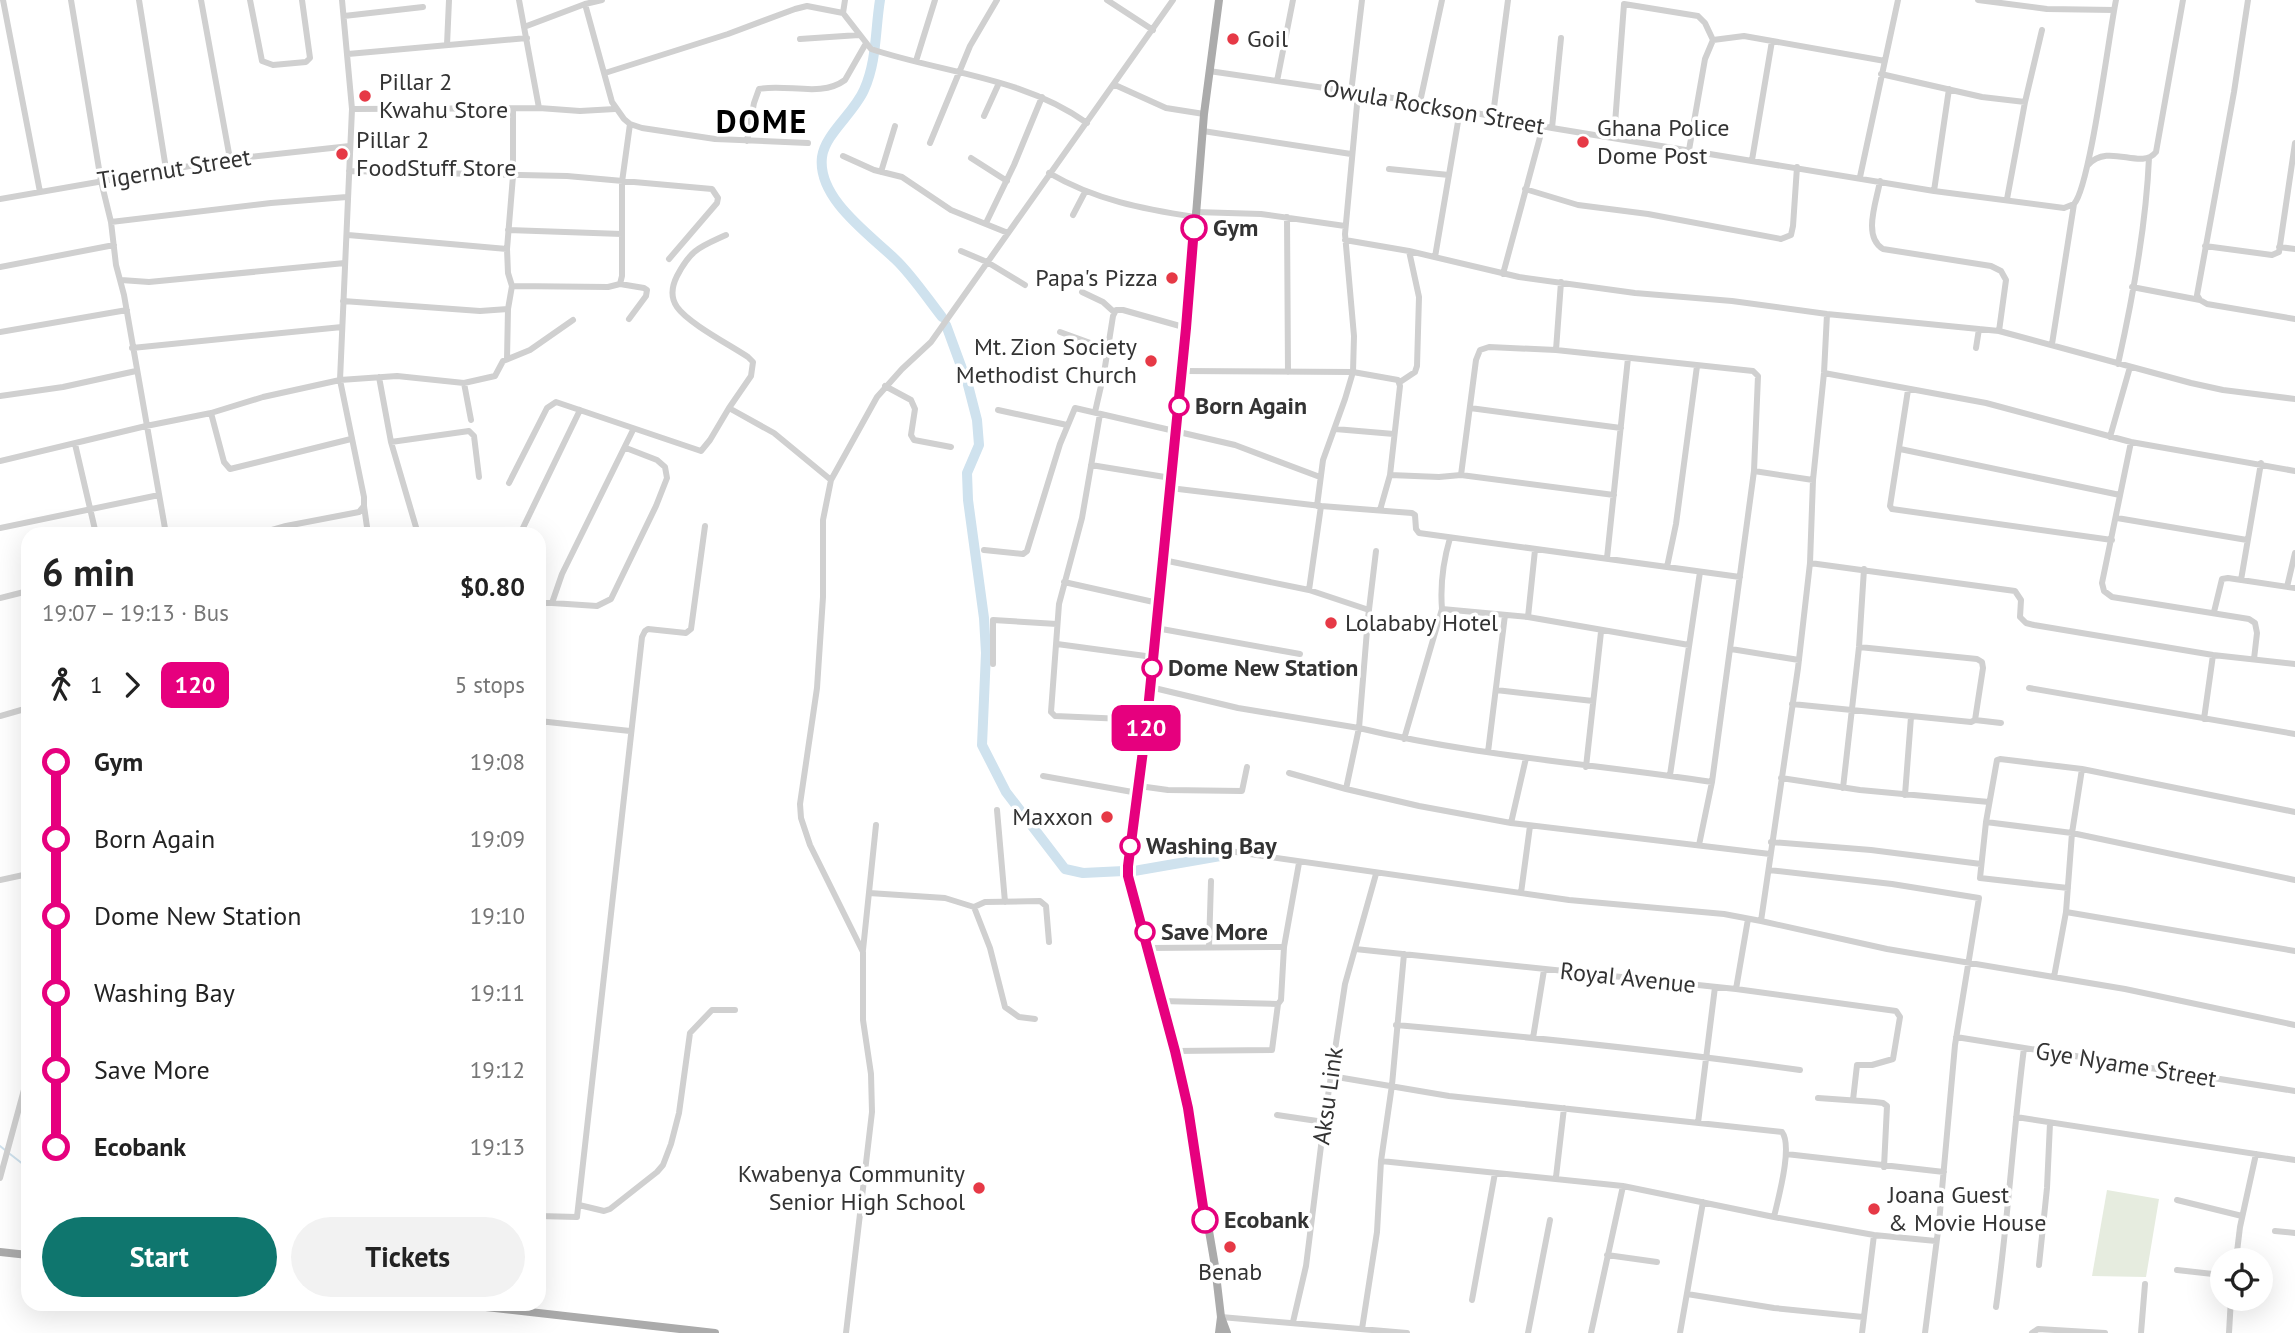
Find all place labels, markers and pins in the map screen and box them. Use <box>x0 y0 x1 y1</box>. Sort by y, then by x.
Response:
place label: Goil <box>1247 23 1288 54</box>
marker: Goil <box>1225 31 1241 47</box>
place label: Pillar 2 Kwahu Store <box>379 66 508 125</box>
marker: Pillar 2 Kwahu Store <box>357 88 373 104</box>
place label: Ghana Police Dome Post <box>1597 112 1729 171</box>
place label: Pillar 2 FoodStuff Store <box>356 124 516 183</box>
marker: Ghana Police Dome Post <box>1575 134 1591 150</box>
marker: Pillar 2 FoodStuff Store <box>334 146 350 162</box>
place label: Gym <box>1213 212 1258 243</box>
marker: Gym <box>1181 215 1207 241</box>
place label: Papa's Pizza <box>1035 262 1158 293</box>
marker: Papa's Pizza <box>1164 270 1180 286</box>
place label: Mt. Zion Society Methodist Church <box>956 331 1137 390</box>
marker: Mt. Zion Society Methodist Church <box>1143 353 1159 369</box>
place label: Born Again <box>1195 390 1307 421</box>
marker: Born Again <box>1169 396 1189 416</box>
place label: Lolababy Hotel <box>1345 607 1498 638</box>
marker: Lolababy Hotel <box>1323 615 1339 631</box>
place label: Dome New Station <box>1168 652 1358 683</box>
marker: Dome New Station <box>1142 658 1162 678</box>
place label: Maxxon <box>1012 801 1093 832</box>
marker: Maxxon <box>1099 809 1115 825</box>
place label: Washing Bay <box>1146 830 1277 861</box>
marker: Washing Bay <box>1120 836 1140 856</box>
place label: Save More <box>1161 916 1268 947</box>
marker: Save More <box>1135 922 1155 942</box>
place label: Kwabenya Community Senior High School <box>738 1158 965 1217</box>
place label: Joana Guest & Movie House <box>1887 1179 2046 1238</box>
marker: Kwabenya Community Senior High School <box>971 1180 987 1196</box>
marker: Joana Guest & Movie House <box>1866 1201 1882 1217</box>
place label: Ecobank <box>1224 1204 1309 1235</box>
marker: Ecobank <box>1192 1207 1218 1233</box>
marker: Benab <box>1222 1239 1238 1255</box>
place label: Benab <box>1198 1256 1262 1287</box>

